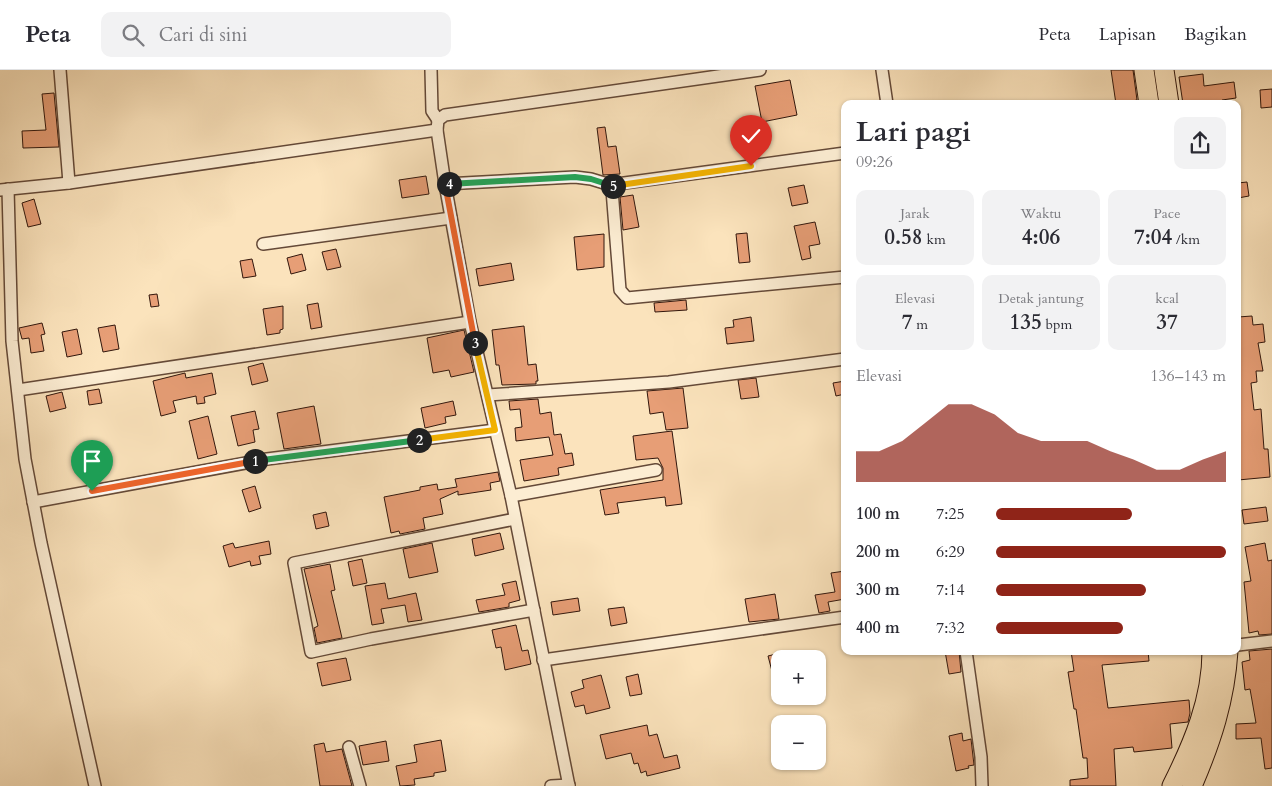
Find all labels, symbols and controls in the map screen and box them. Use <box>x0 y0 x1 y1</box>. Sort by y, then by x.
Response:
search box <box>101 12 451 57</box>
text: Peta <box>25 18 71 51</box>
icon: search <box>119 21 147 49</box>
text: Cari di sini <box>159 22 247 48</box>
text: Peta <box>1039 22 1071 47</box>
text: Lapisan <box>1099 22 1156 47</box>
text: Bagikan <box>1184 22 1247 47</box>
text: Lari pagi <box>856 113 971 151</box>
pin <box>730 115 772 166</box>
button: share <box>1174 117 1226 169</box>
icon: check <box>737 122 765 150</box>
text: 09:26 <box>856 151 893 173</box>
pin: 4 <box>436 172 462 196</box>
pin: 5 <box>600 174 626 198</box>
text: 4 <box>446 175 453 194</box>
text: 5 <box>610 177 617 196</box>
text: Jarak <box>900 204 930 223</box>
text: Waktu <box>1020 204 1062 223</box>
text: Pace <box>1153 204 1181 223</box>
text: 0.58 <box>884 223 923 252</box>
text: 4:06 <box>1022 223 1060 252</box>
text: 7:04 <box>1134 223 1172 252</box>
text: km <box>923 230 946 249</box>
text: /km <box>1172 230 1200 249</box>
text: Elevasi <box>895 289 935 308</box>
text: Detak jantung <box>998 289 1084 308</box>
text: kcal <box>1155 289 1179 308</box>
text: 7 <box>902 308 913 337</box>
text: 135 <box>1010 308 1042 337</box>
text: 37 <box>1156 308 1178 337</box>
text: m <box>913 315 928 334</box>
text: bpm <box>1042 315 1072 334</box>
pin: 3 <box>462 330 488 356</box>
text: 3 <box>472 334 479 353</box>
text: Elevasi <box>856 365 902 387</box>
text: 136–143 m <box>1150 365 1226 387</box>
pin: 2 <box>406 428 432 452</box>
text: 2 <box>416 431 423 450</box>
pin <box>71 440 113 491</box>
icon: arrive <box>78 447 106 475</box>
pin: 1 <box>242 448 268 474</box>
text: 1 <box>252 452 259 471</box>
text: 100 m <box>856 503 900 525</box>
text: 7:25 <box>936 503 965 525</box>
text: 200 m <box>856 541 900 563</box>
text: 6:29 <box>936 541 965 563</box>
text: 300 m <box>856 579 900 601</box>
text: 7:14 <box>936 579 965 601</box>
text: 400 m <box>856 617 900 639</box>
text: 7:32 <box>936 617 965 639</box>
map controls <box>771 650 826 770</box>
button: + <box>771 650 826 705</box>
button: − <box>771 715 826 770</box>

